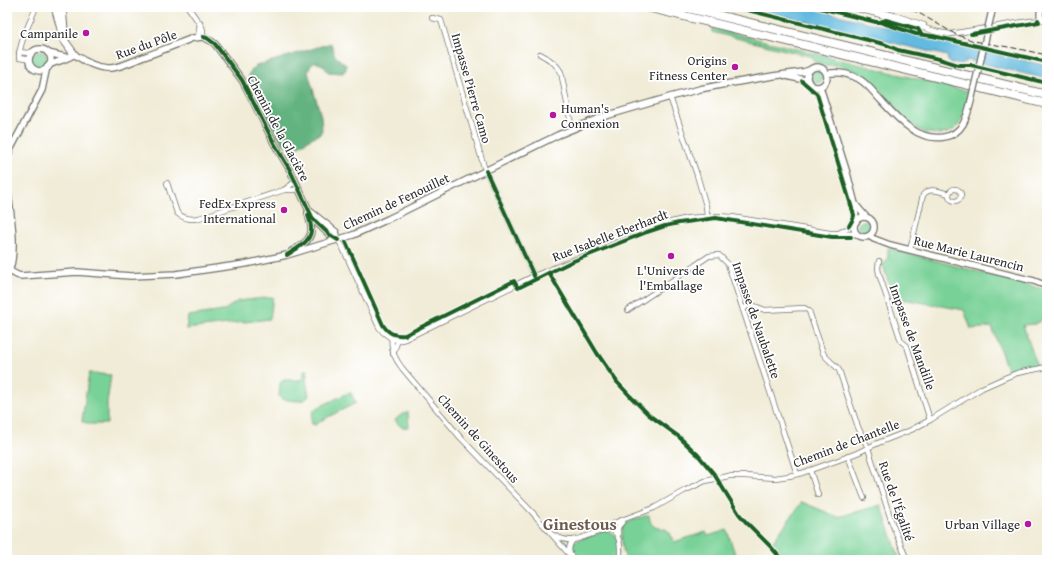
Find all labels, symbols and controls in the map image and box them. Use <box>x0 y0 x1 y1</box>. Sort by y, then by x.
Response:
place label: Campanile <box>20 24 78 43</box>
street label: Rue du Pôle <box>113 25 179 64</box>
marker: Campanile <box>81 28 91 38</box>
street label: Impasse Pierre Camo <box>447 31 496 146</box>
place label: Origins Fitness Center <box>649 51 728 85</box>
marker: Origins Fitness Center <box>730 62 740 72</box>
street label: Chemin de la Glacière <box>243 72 315 185</box>
place label: Human's Connexion <box>561 99 620 133</box>
marker: Human's Connexion <box>548 110 558 120</box>
street label: Chemin de Fenouillet <box>340 168 453 234</box>
place label: FedEx Express International <box>199 194 276 228</box>
street label: Rue Isabelle Eberhardt <box>549 204 671 266</box>
marker: FedEx Express International <box>279 205 289 215</box>
street label: Rue Marie Laurencin <box>912 231 1027 277</box>
marker: L'Univers de l'Emballage <box>666 251 676 261</box>
street label: Impasse de Naubalette <box>728 259 785 381</box>
place label: L'Univers de l'Emballage <box>637 261 705 295</box>
street label: Impasse de Mandille <box>885 282 940 393</box>
street label: Chemin de Ginestous <box>433 390 524 487</box>
street label: Chemin de Chantelle <box>790 414 902 473</box>
street label: Rue de l'Égalité <box>874 459 919 544</box>
district label: Ginestous <box>543 511 617 536</box>
place label: Urban Village <box>945 515 1020 534</box>
marker: Urban Village <box>1023 519 1033 529</box>

